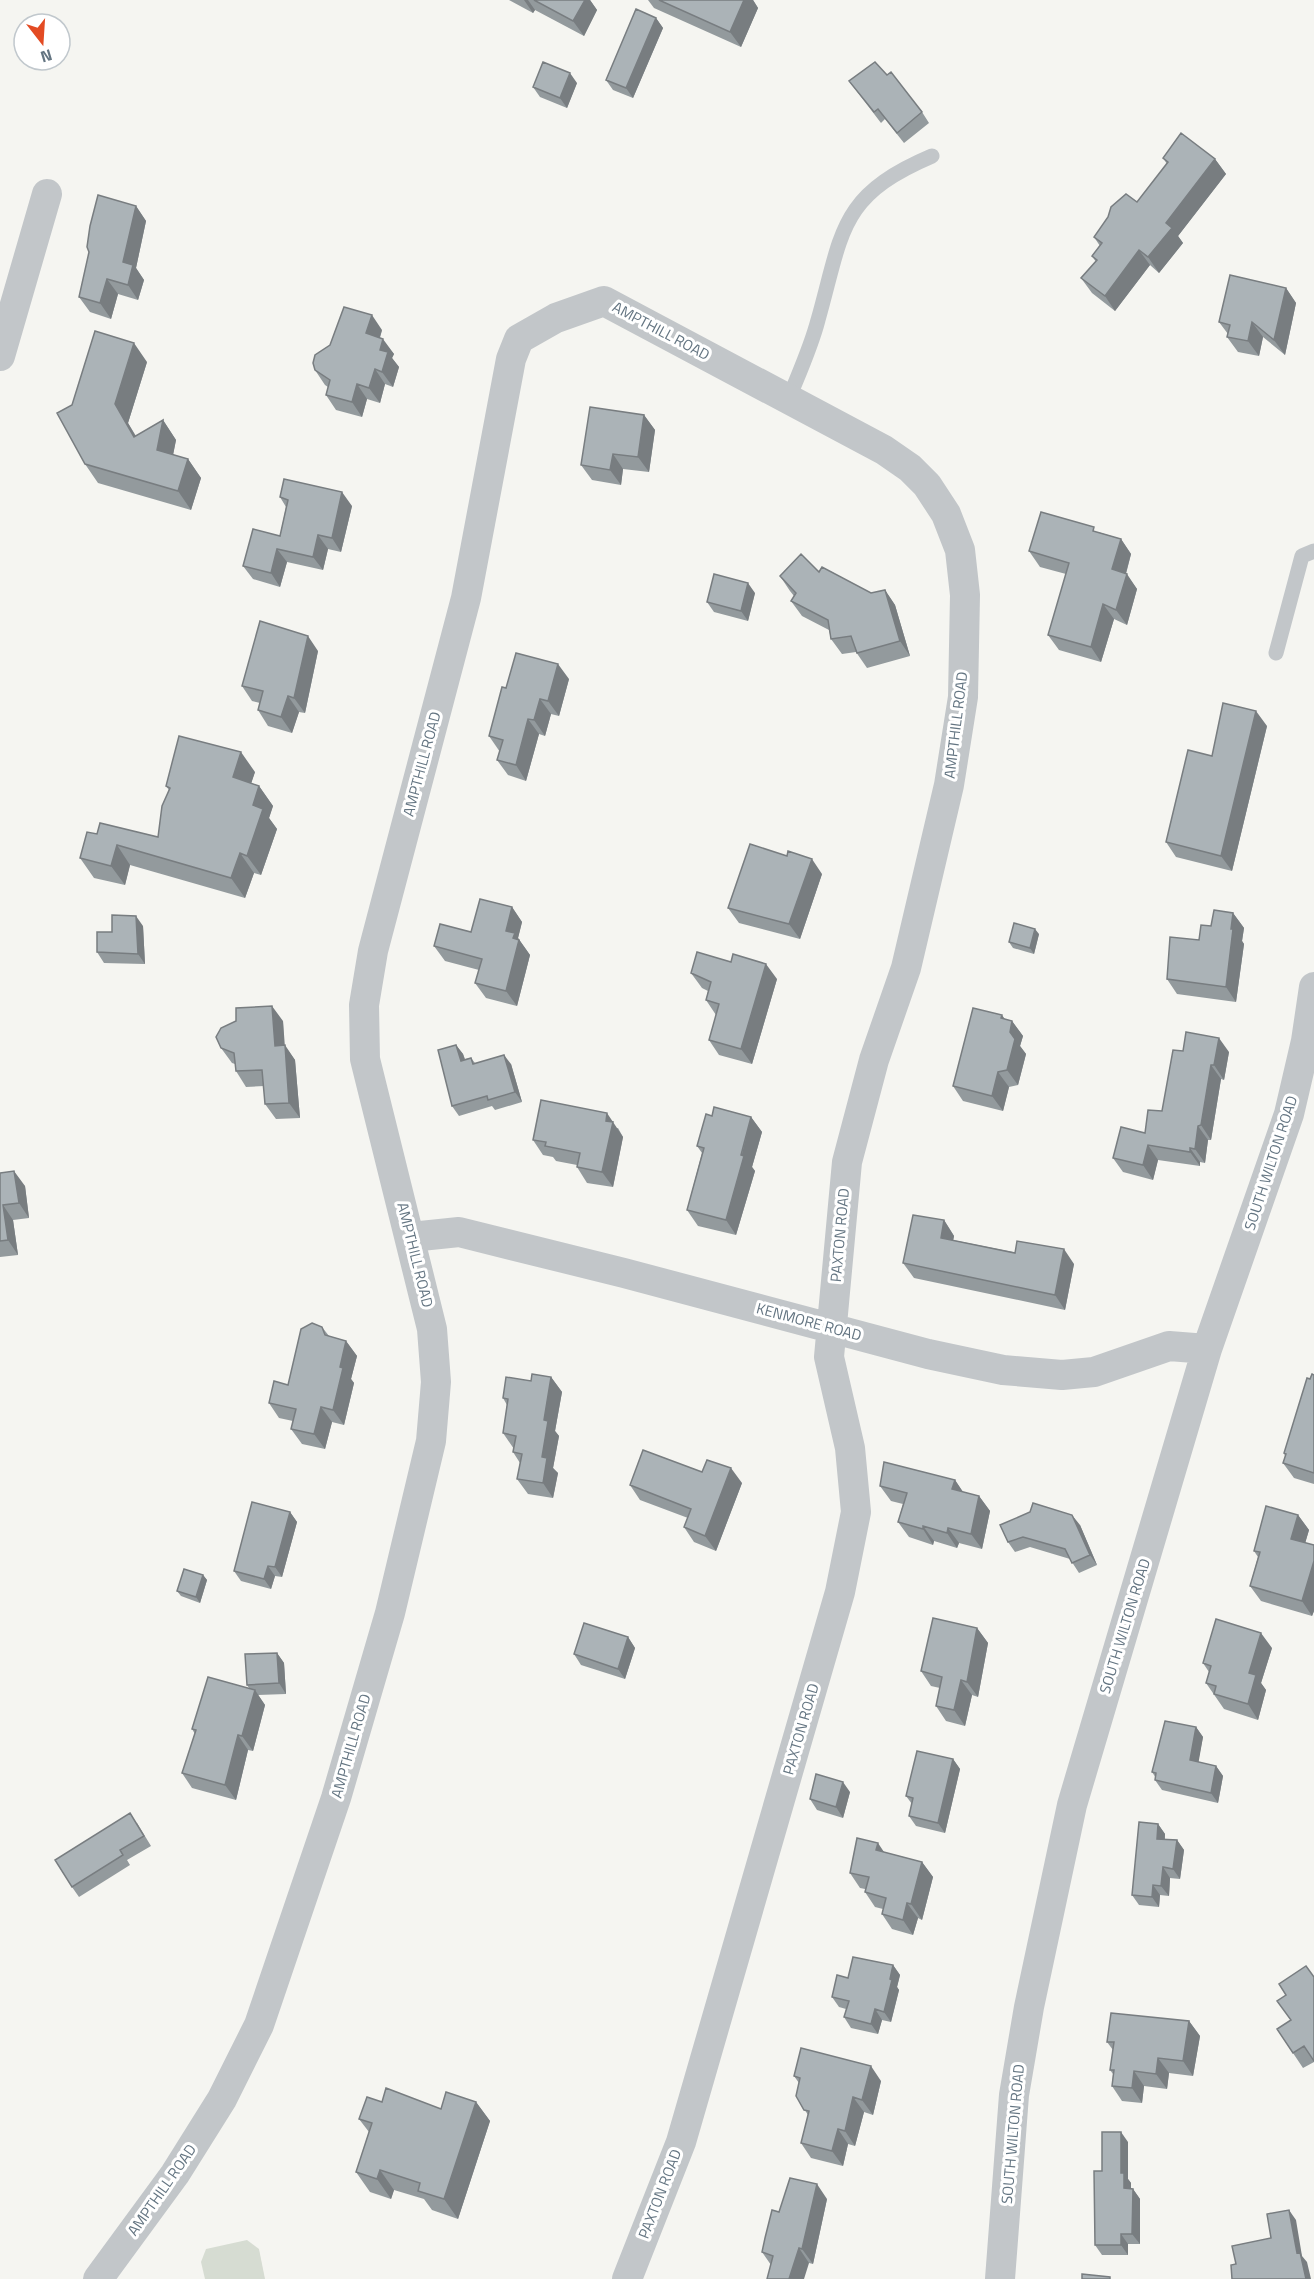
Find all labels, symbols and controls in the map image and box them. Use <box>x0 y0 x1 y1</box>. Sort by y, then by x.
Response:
north arrow <box>12 12 72 72</box>
text: N <box>38 43 55 69</box>
street label: AMPTHILL ROAD <box>608 295 714 366</box>
street label: AMPTHILL ROAD <box>938 670 973 780</box>
street label: AMPTHILL ROAD <box>397 709 447 819</box>
street label: SOUTH WILTON ROAD <box>1238 1093 1303 1233</box>
street label: PAXTON ROAD <box>824 1187 855 1283</box>
street label: AMPTHILL ROAD <box>391 1200 440 1310</box>
street label: KENMORE ROAD <box>754 1296 864 1347</box>
street label: SOUTH WILTON ROAD <box>1093 1555 1156 1696</box>
street label: PAXTON ROAD <box>776 1680 825 1777</box>
street label: AMPTHILL ROAD <box>325 1691 376 1801</box>
street label: SOUTH WILTON ROAD <box>995 2063 1030 2205</box>
street label: AMPTHILL ROAD <box>121 2139 202 2240</box>
street label: PAXTON ROAD <box>632 2146 687 2242</box>

